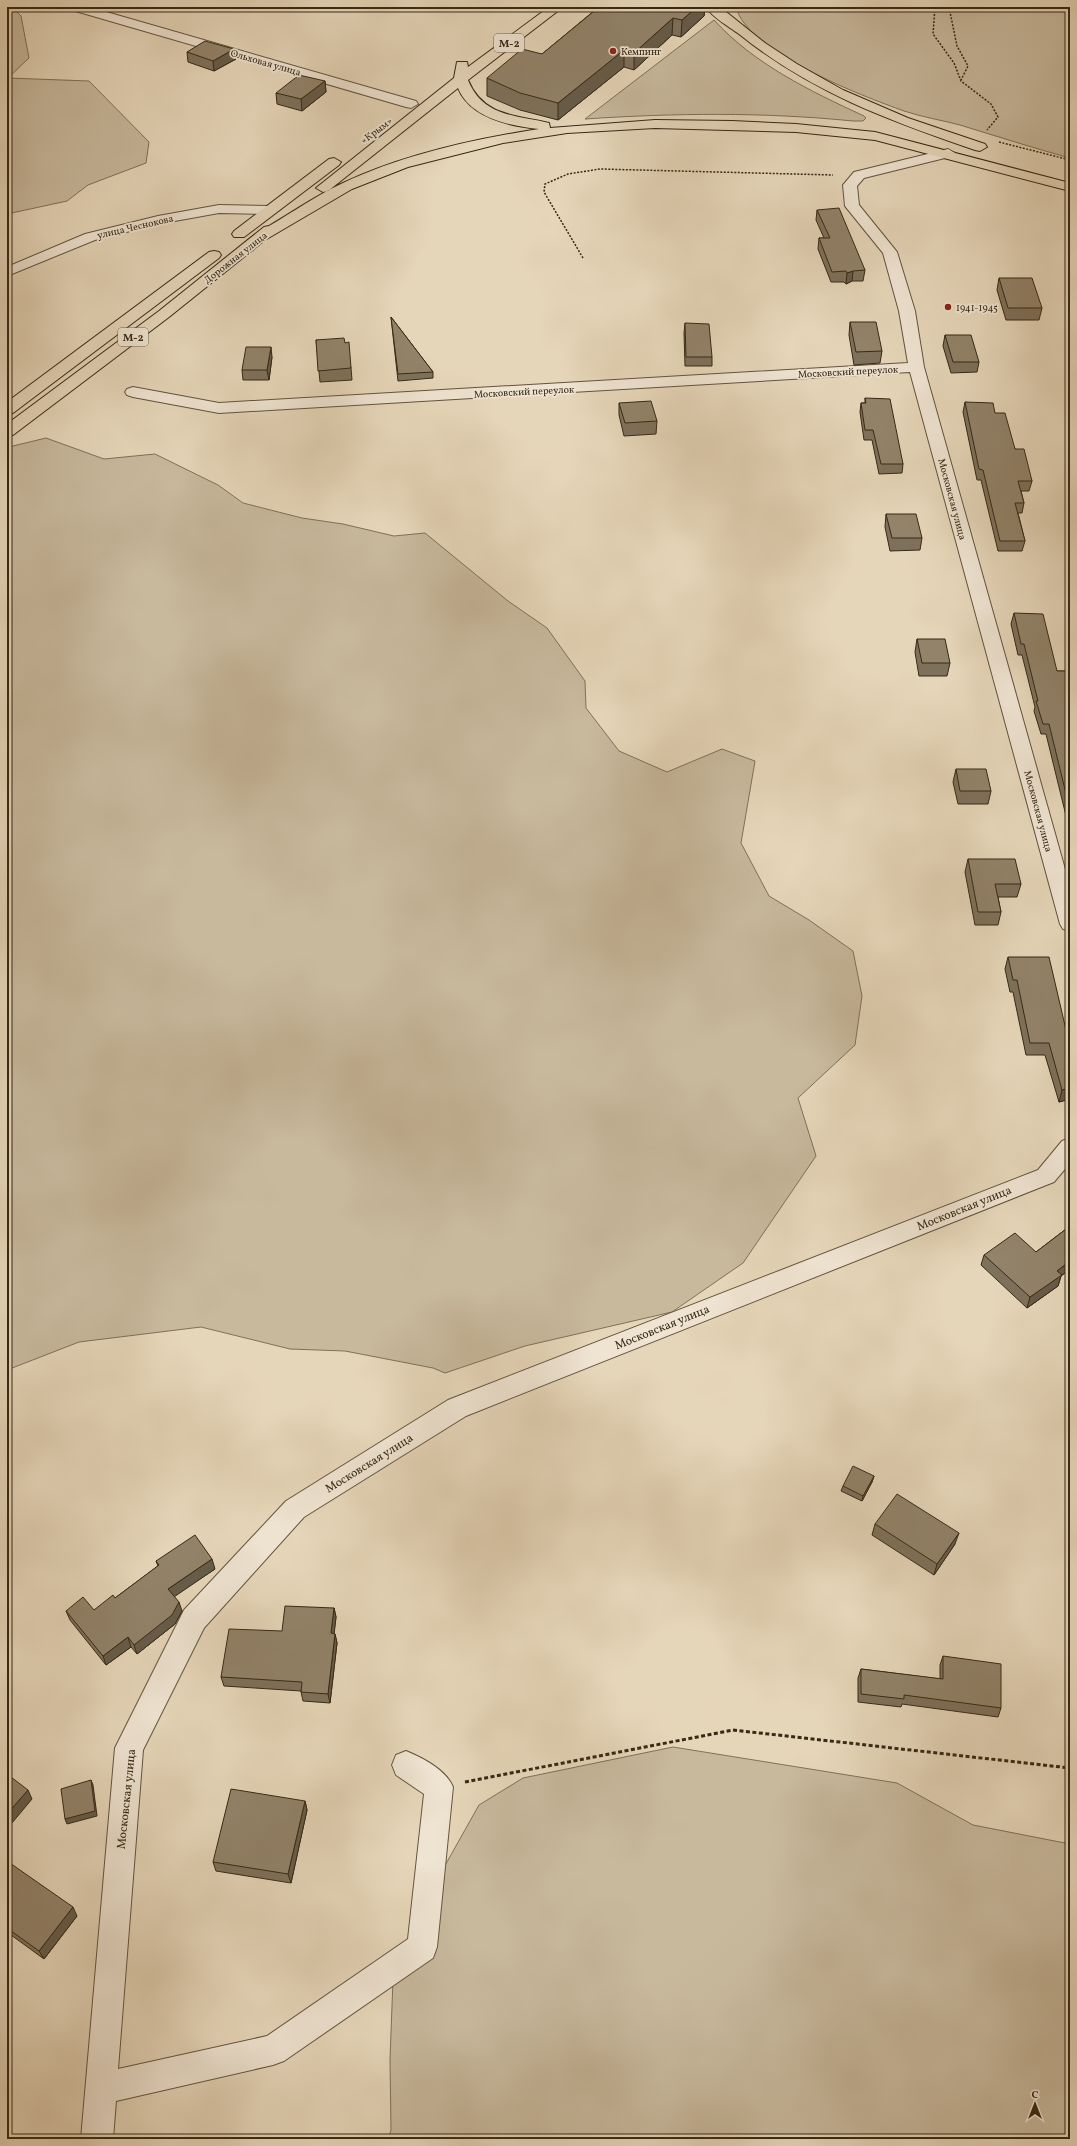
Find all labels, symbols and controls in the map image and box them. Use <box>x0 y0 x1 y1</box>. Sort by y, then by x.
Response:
road number: М-2 <box>494 34 524 52</box>
place label: Кемпинг <box>621 45 662 59</box>
street label: Ольховая улица <box>229 46 303 80</box>
marker: Кемпинг <box>608 46 618 56</box>
street label: «Крым» <box>358 114 395 147</box>
street label: улица Чеснокова <box>96 211 175 243</box>
street label: Дорожная улица <box>201 229 270 287</box>
place label: 1941-1945 <box>956 301 998 315</box>
marker: 1941-1945 <box>943 302 953 312</box>
road number: М-2 <box>118 328 148 346</box>
street label: Московский переулок <box>797 362 899 382</box>
street label: Московский переулок <box>473 382 575 402</box>
street label: Московская улица <box>934 457 970 542</box>
street label: Московская улица <box>1020 769 1056 854</box>
street label: Московская улица <box>915 1183 1014 1235</box>
street label: Московская улица <box>613 1302 712 1354</box>
street label: Московская улица <box>323 1430 417 1497</box>
street label: Московская улица <box>114 1748 140 1850</box>
north arrow <box>1015 2084 1055 2124</box>
text: С <box>1031 2088 1039 2103</box>

